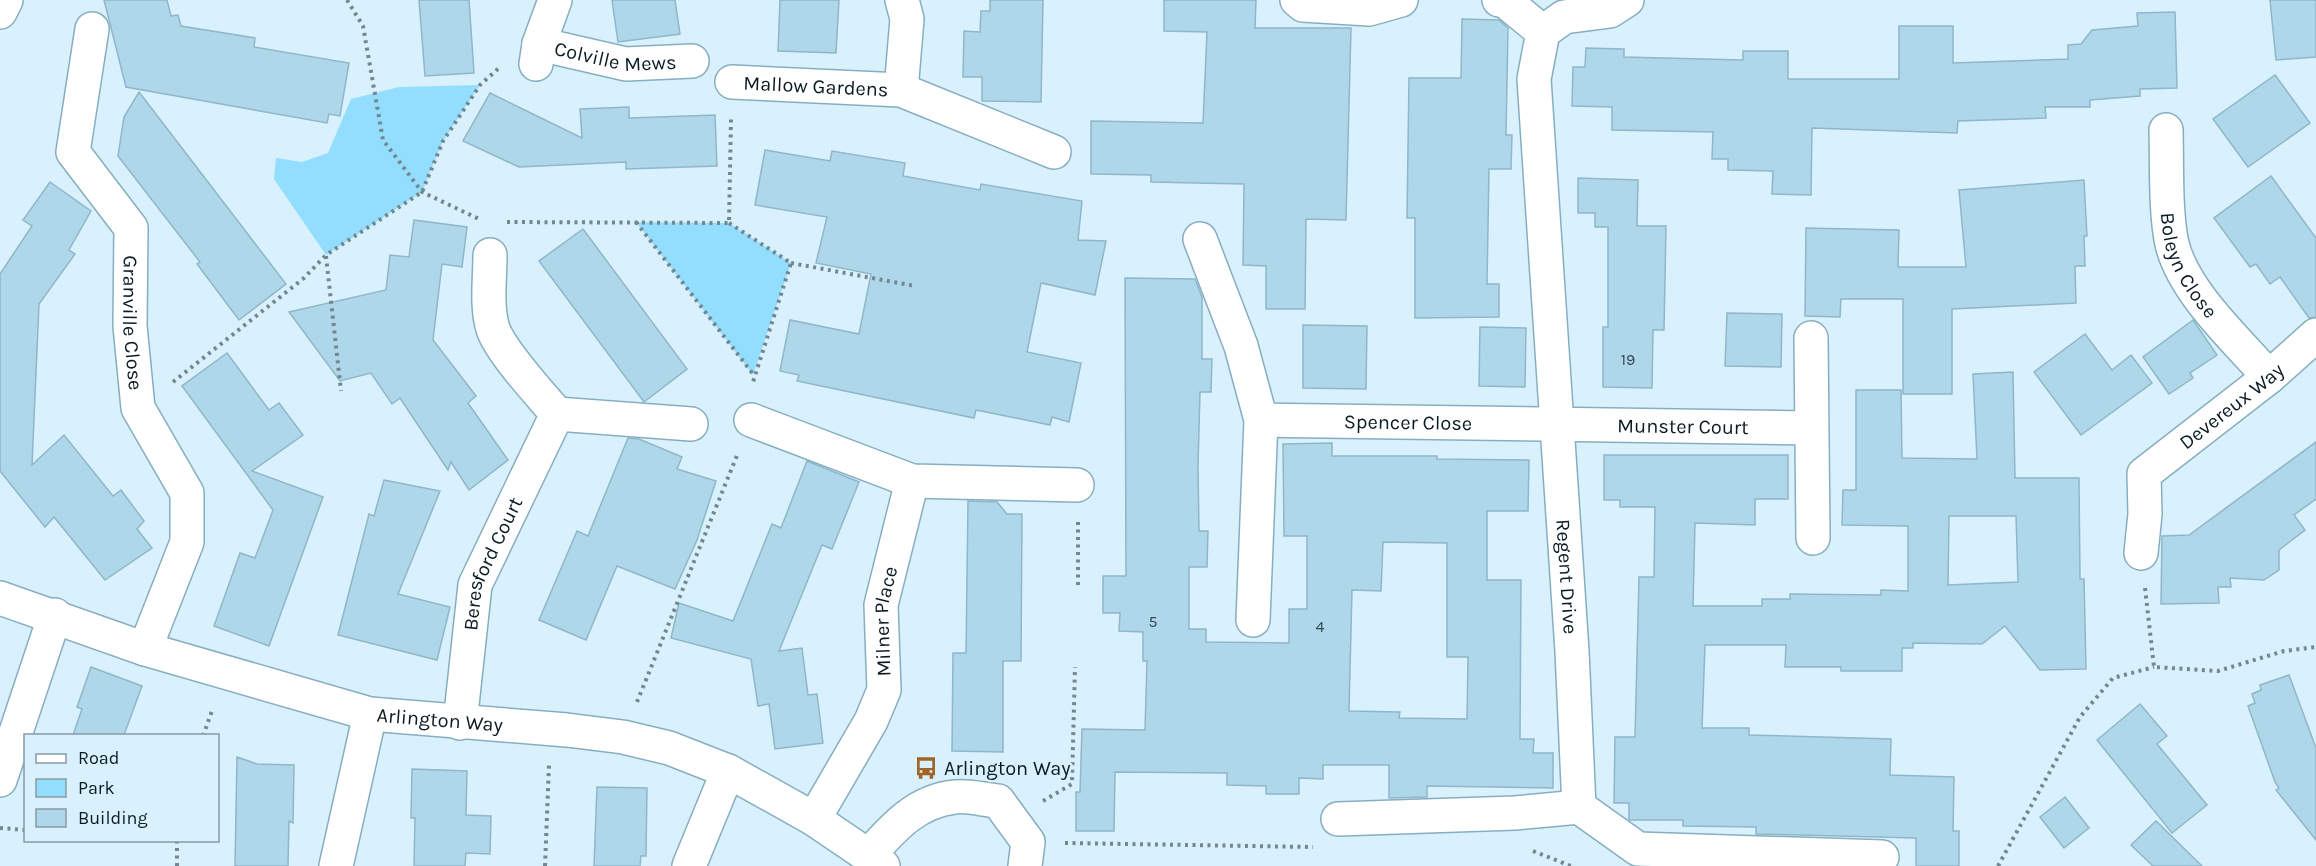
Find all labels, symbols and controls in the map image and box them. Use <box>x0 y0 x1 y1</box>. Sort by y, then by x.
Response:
street label: Colville Mews <box>552 36 677 76</box>
street label: Mallow Gardens <box>743 71 889 101</box>
street label: Boleyn Close <box>2156 211 2222 323</box>
street label: Granville Close <box>119 255 148 391</box>
house number: 19 <box>1621 350 1635 369</box>
street label: Devereux Way <box>2175 358 2288 454</box>
street label: Spencer Close <box>1344 410 1472 435</box>
street label: Munster Court <box>1617 414 1749 439</box>
street label: Beresford Court <box>459 493 527 632</box>
street label: Regent Drive <box>1552 518 1582 635</box>
street label: Milner Place <box>869 564 902 677</box>
house number: 5 <box>1148 612 1158 631</box>
house number: 4 <box>1316 617 1325 636</box>
street label: Arlington Way <box>376 703 504 736</box>
legend <box>24 734 219 842</box>
text: Road <box>78 747 119 769</box>
bus stop icon: Arlington Way <box>913 755 939 781</box>
place label: Arlington Way <box>944 757 1070 780</box>
text: Park <box>78 777 115 799</box>
text: Building <box>78 807 148 829</box>

